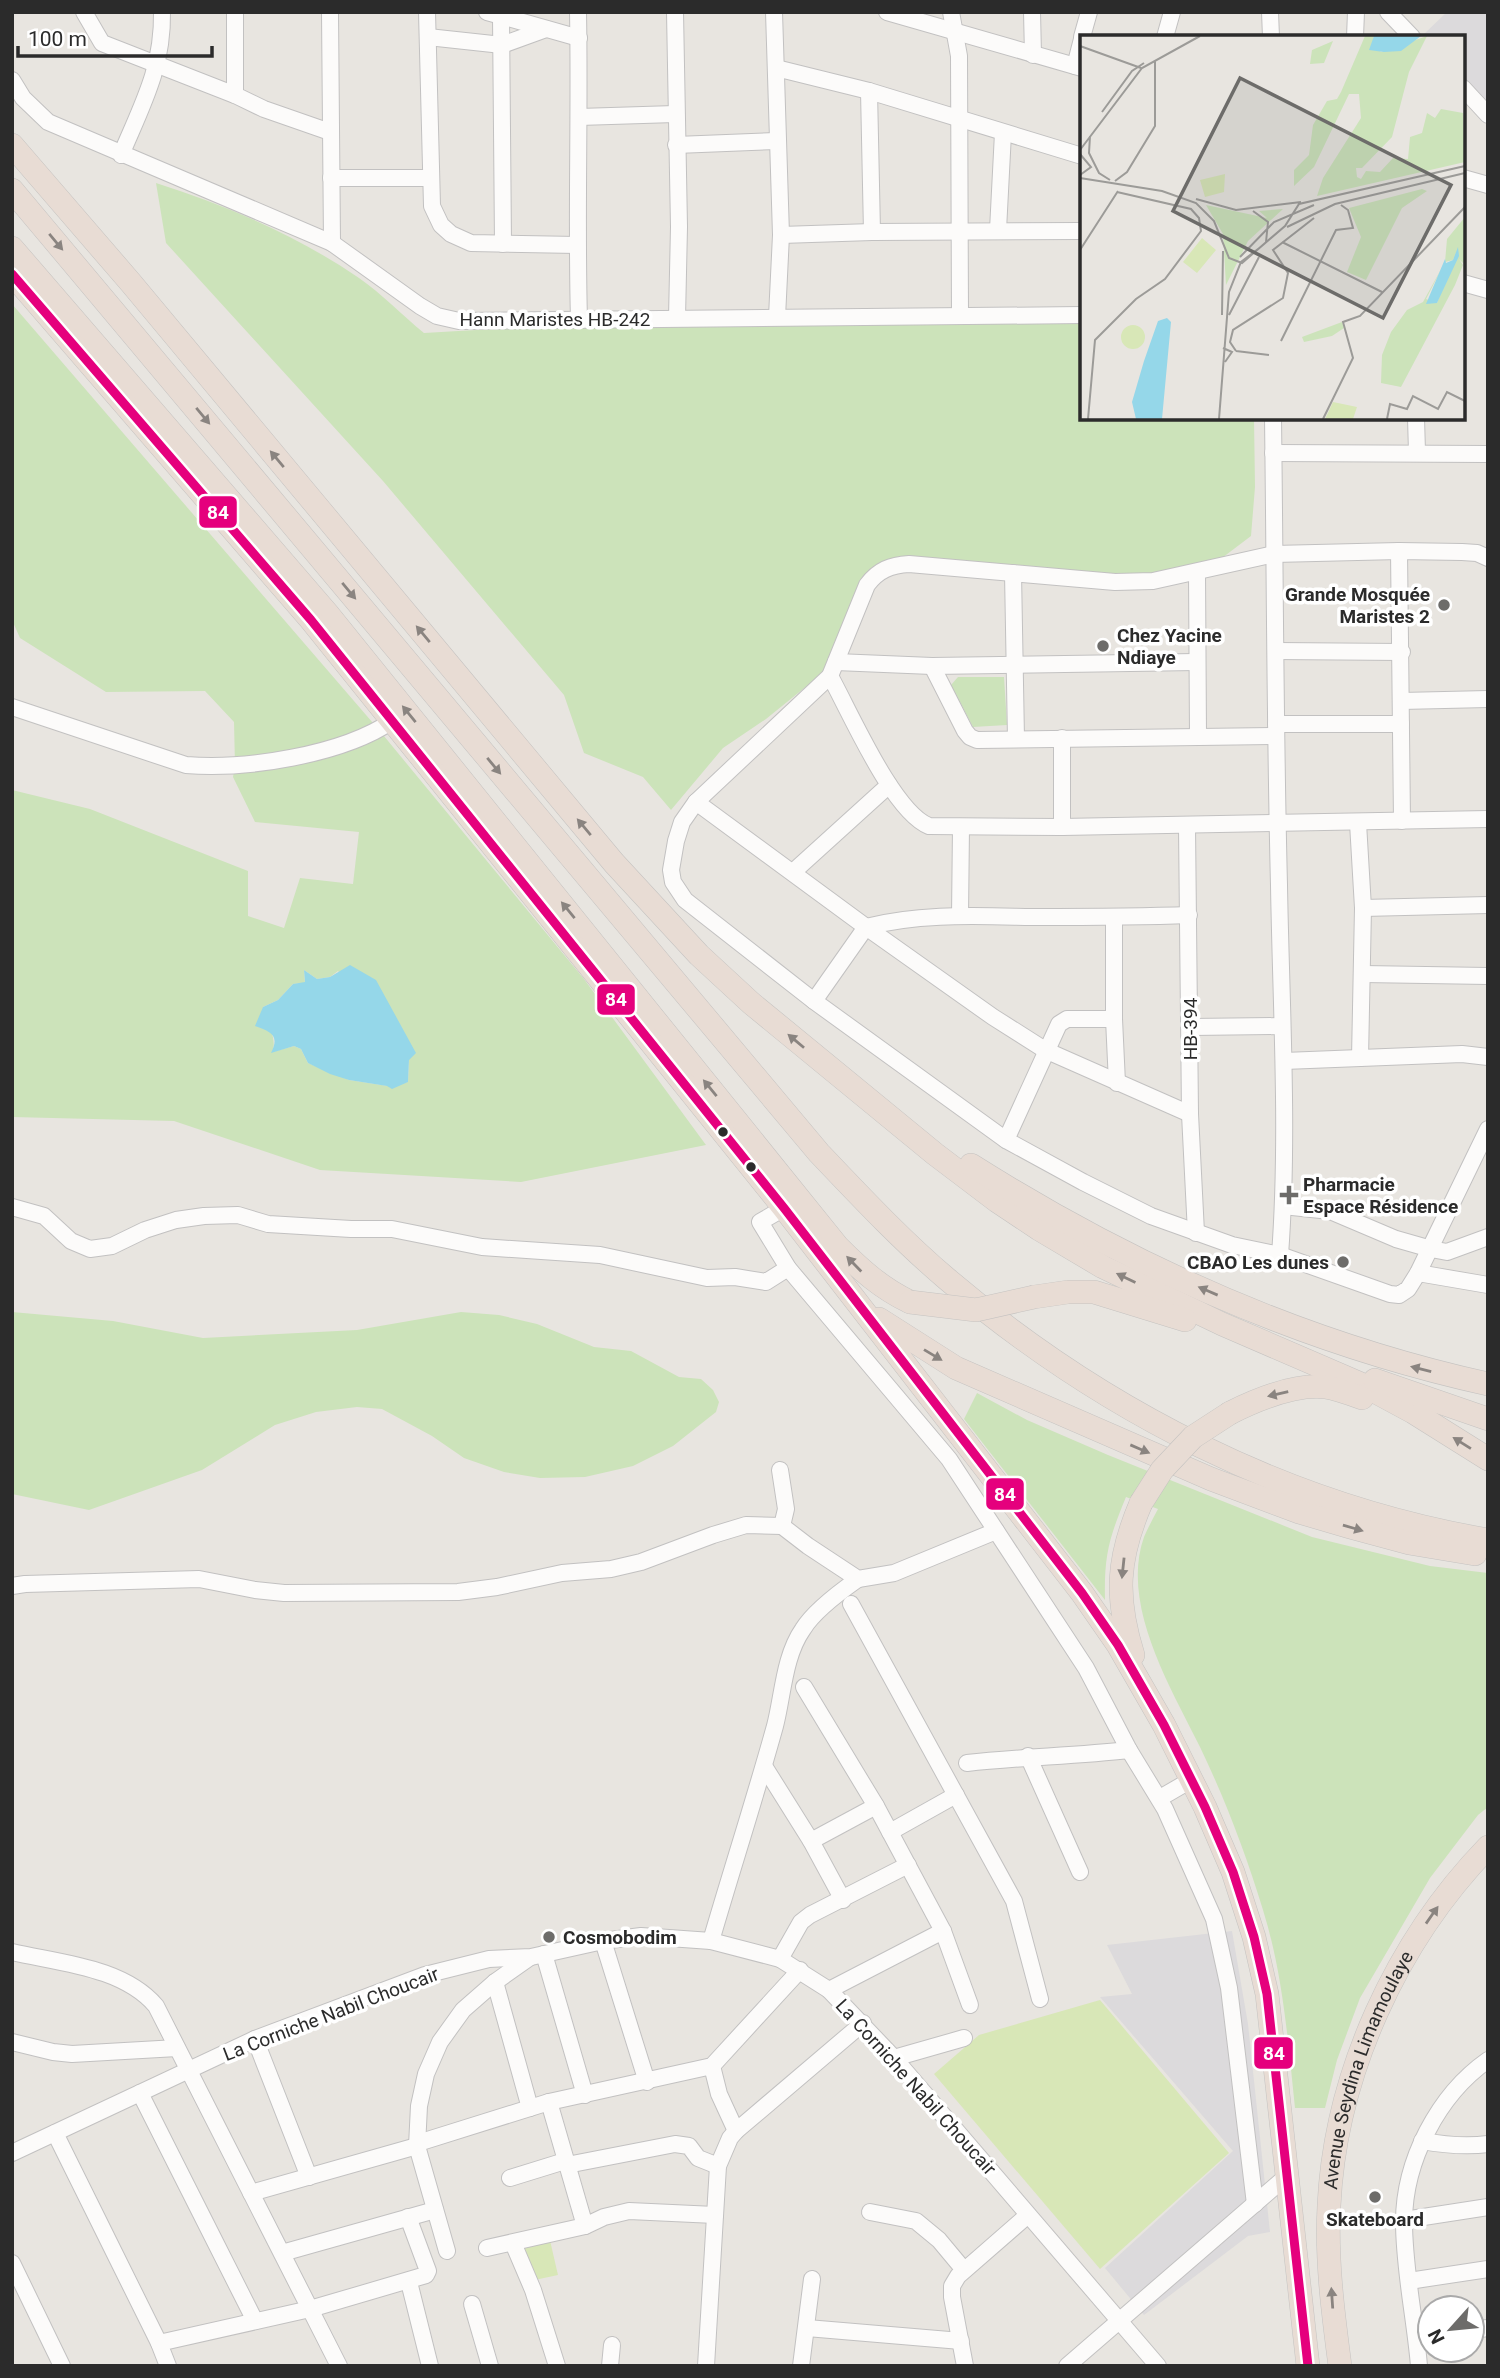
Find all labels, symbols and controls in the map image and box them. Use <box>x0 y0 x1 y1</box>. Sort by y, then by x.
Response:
scale bar <box>18 14 212 58</box>
text: 100 m <box>28 27 87 51</box>
inset map <box>1080 35 1465 420</box>
one-way arrow <box>48 234 63 251</box>
street label: Hann Maristes HB-242 <box>460 308 650 331</box>
one-way arrow <box>195 407 210 424</box>
one-way arrow <box>270 451 285 468</box>
line badge: 84 <box>198 495 238 529</box>
text: 84 <box>207 501 229 524</box>
one-way arrow <box>341 581 356 599</box>
place label: Grande Mosquée Maristes 2 <box>1285 583 1430 628</box>
marker: Grande Mosquée Maristes 2 <box>1436 597 1452 613</box>
place label: Chez Yacine Ndiaye <box>1117 624 1222 669</box>
one-way arrow <box>416 625 431 642</box>
marker: Chez Yacine Ndiaye <box>1095 638 1111 654</box>
one-way arrow <box>402 706 417 723</box>
one-way arrow <box>486 757 501 774</box>
one-way arrow <box>577 819 592 837</box>
one-way arrow <box>560 902 575 920</box>
line badge: 84 <box>596 983 636 1016</box>
text: 84 <box>605 988 627 1011</box>
street label: HB-394 <box>1179 997 1202 1060</box>
one-way arrow <box>787 1034 804 1049</box>
one-way arrow <box>703 1079 718 1096</box>
unlabelled marker <box>716 1125 730 1139</box>
unlabelled marker <box>744 1160 758 1174</box>
place label: Pharmacie Espace Résidence <box>1303 1173 1458 1218</box>
marker: Pharmacie Espace Résidence <box>1281 1187 1297 1203</box>
place label: CBAO Les dunes <box>1187 1251 1329 1274</box>
marker: CBAO Les dunes <box>1335 1254 1351 1270</box>
one-way arrow <box>845 1255 862 1272</box>
one-way arrow <box>1116 1272 1136 1283</box>
one-way arrow <box>1197 1285 1218 1296</box>
one-way arrow <box>924 1348 943 1361</box>
one-way arrow <box>1410 1363 1432 1374</box>
one-way arrow <box>1267 1389 1289 1400</box>
one-way arrow <box>1453 1436 1472 1449</box>
one-way arrow <box>1130 1443 1150 1455</box>
line badge: 84 <box>985 1477 1025 1511</box>
text: 84 <box>994 1483 1016 1506</box>
one-way arrow <box>1343 1524 1364 1534</box>
one-way arrow <box>1117 1557 1128 1579</box>
one-way arrow <box>1425 1906 1439 1924</box>
place label: Cosmobodim <box>563 1926 677 1949</box>
marker: Cosmobodim <box>541 1929 557 1945</box>
street label: Avenue Seydina Limamoulaye <box>1319 1947 1418 2191</box>
street label: La Corniche Nabil Choucair <box>220 1962 443 2066</box>
street label: La Corniche Nabil Choucair <box>831 1994 1002 2180</box>
line badge: 84 <box>1253 2036 1294 2070</box>
text: 84 <box>1263 2042 1285 2065</box>
marker: Skateboard <box>1367 2189 1383 2205</box>
place label: Skateboard <box>1326 2208 1424 2231</box>
one-way arrow <box>1326 2287 1337 2309</box>
north arrow <box>1416 2294 1486 2364</box>
text: N <box>1423 2325 1450 2348</box>

